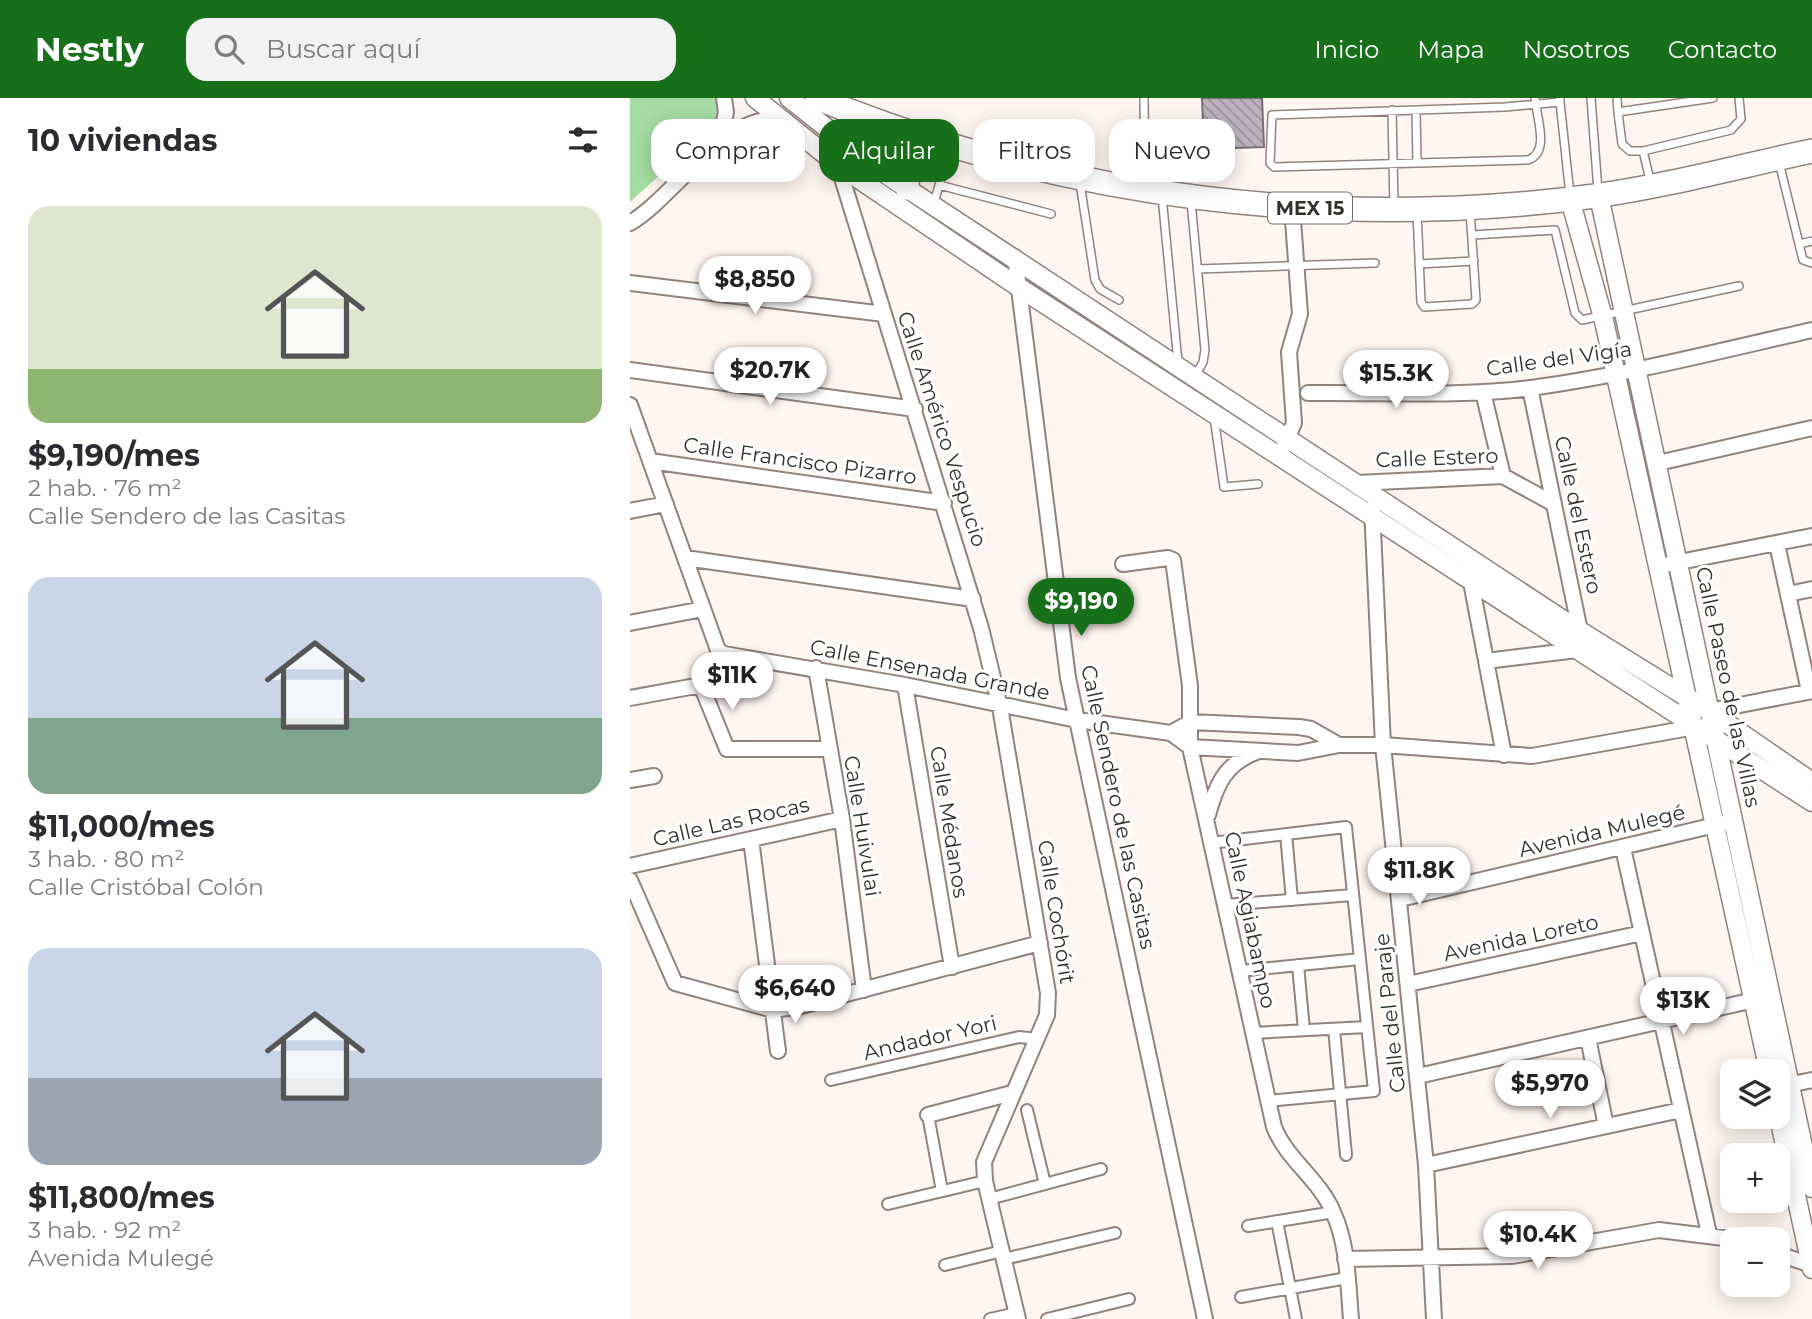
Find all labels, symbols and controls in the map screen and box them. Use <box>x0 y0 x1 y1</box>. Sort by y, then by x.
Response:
search box <box>186 18 676 81</box>
text: Nestly <box>35 29 144 69</box>
icon: search <box>210 30 248 68</box>
text: Buscar aquí <box>266 33 420 65</box>
text: Inicio <box>1314 35 1379 64</box>
text: Mapa <box>1417 35 1485 64</box>
text: Nosotros <box>1523 35 1630 64</box>
text: Contacto <box>1668 35 1777 64</box>
chip: Comprar <box>651 119 805 182</box>
chip: Alquilar <box>819 119 959 182</box>
chip: Filtros <box>973 119 1095 182</box>
chip: Nuevo <box>1109 119 1235 182</box>
icon: filters <box>564 121 602 159</box>
text: 10 viviendas <box>28 122 218 159</box>
road number: MEX 15 <box>1268 192 1352 223</box>
icon: home <box>252 251 378 377</box>
pin: $8,850 <box>698 256 812 316</box>
text: $8,850 <box>715 265 795 293</box>
street label: Calle Américo Vespucio <box>893 308 992 550</box>
street label: Calle del Vigía <box>1484 336 1633 381</box>
pin: $20.7K <box>713 348 827 407</box>
pin: $15.3K <box>1339 350 1453 410</box>
text: $20.7K <box>730 356 810 384</box>
text: $15.3K <box>1359 359 1433 387</box>
street label: Calle Francisco Pizarro <box>682 432 918 489</box>
street label: Calle del Estero <box>1550 434 1607 596</box>
text: $9,190/mes <box>28 437 200 474</box>
street label: Calle Estero <box>1375 443 1499 472</box>
text: 2 hab. · 76 m² <box>28 474 182 502</box>
text: Calle Sendero de las Casitas <box>28 502 346 530</box>
street label: Calle Paseo de las Villas <box>1691 564 1766 810</box>
pin: $9,190 <box>1024 578 1138 638</box>
text: $9,190 <box>1044 587 1118 615</box>
icon: home <box>252 622 378 748</box>
street label: Calle Ensenada Grande <box>808 634 1052 705</box>
pin: $11K <box>691 652 773 712</box>
text: $11K <box>707 661 757 689</box>
street label: Calle Sendero de las Casitas <box>1076 662 1161 951</box>
street label: Calle Médanos <box>925 744 974 900</box>
street label: Calle Huivulai <box>839 754 886 898</box>
street label: Calle Las Rocas <box>650 791 812 852</box>
street label: Avenida Mulegé <box>1516 799 1687 862</box>
text: $11,000/mes <box>28 808 215 845</box>
street label: Calle Agiabampo <box>1220 829 1281 1011</box>
street label: Calle Cochórit <box>1033 838 1080 986</box>
text: 3 hab. · 80 m² <box>28 845 184 873</box>
pin: $11.8K <box>1362 848 1476 907</box>
text: $11.8K <box>1384 856 1454 884</box>
text: Calle Cristóbal Colón <box>28 873 264 901</box>
street label: Avenida Loreto <box>1441 909 1601 966</box>
street label: Calle del Paraje <box>1369 932 1410 1094</box>
pin: $6,640 <box>738 965 852 1025</box>
text: $6,640 <box>754 974 836 1002</box>
pin: $13K <box>1642 978 1724 1037</box>
text: $13K <box>1656 986 1710 1014</box>
icon: home <box>252 993 378 1119</box>
street label: Andador Yori <box>861 1010 999 1065</box>
map controls <box>1720 1059 1790 1297</box>
button: layers <box>1720 1059 1790 1129</box>
pin: $5,970 <box>1493 1060 1607 1120</box>
text: $5,970 <box>1511 1069 1589 1097</box>
button: + <box>1720 1143 1790 1213</box>
text: $11,800/mes <box>28 1179 215 1216</box>
pin: $10.4K <box>1481 1212 1595 1271</box>
text: 3 hab. · 92 m² <box>28 1216 181 1244</box>
text: $10.4K <box>1499 1220 1577 1248</box>
button: − <box>1720 1227 1790 1297</box>
text: Avenida Mulegé <box>28 1244 214 1272</box>

